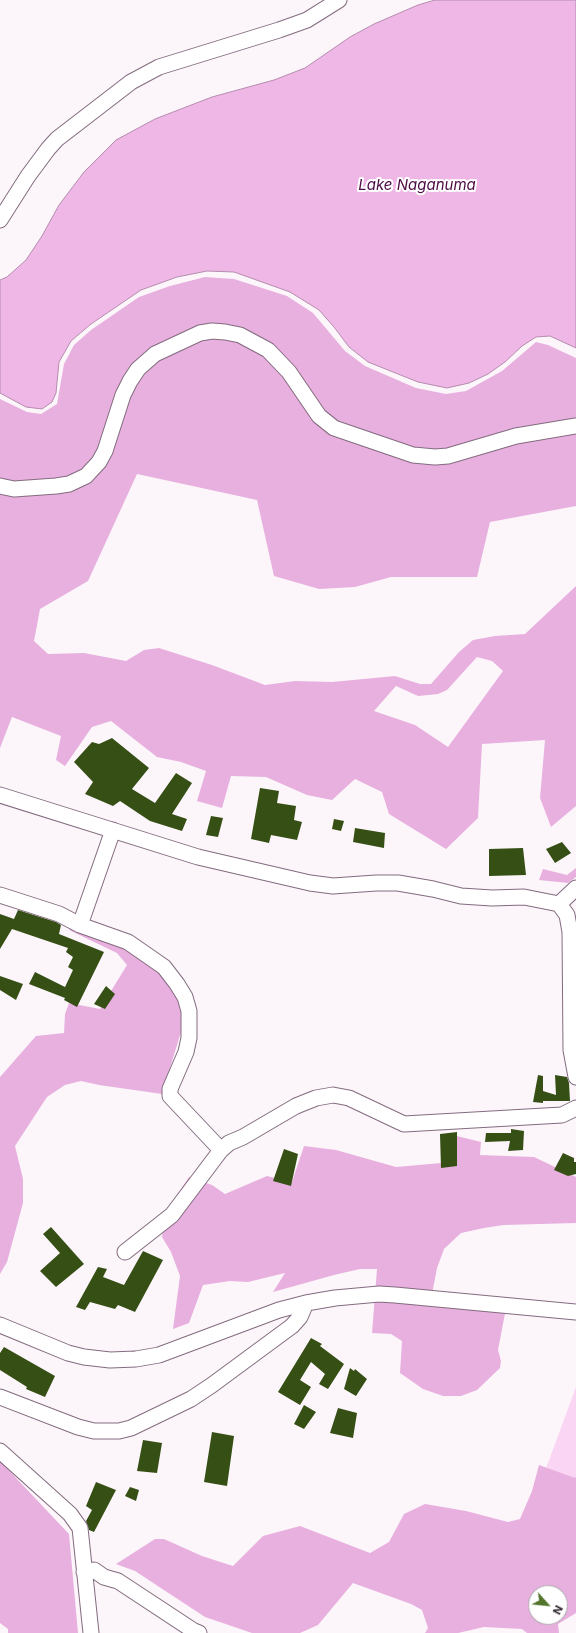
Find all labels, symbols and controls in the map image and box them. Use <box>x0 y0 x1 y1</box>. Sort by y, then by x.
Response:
water label: Lake Naganuma <box>358 176 476 194</box>
north arrow <box>528 1585 568 1625</box>
text: N <box>550 1603 566 1617</box>

